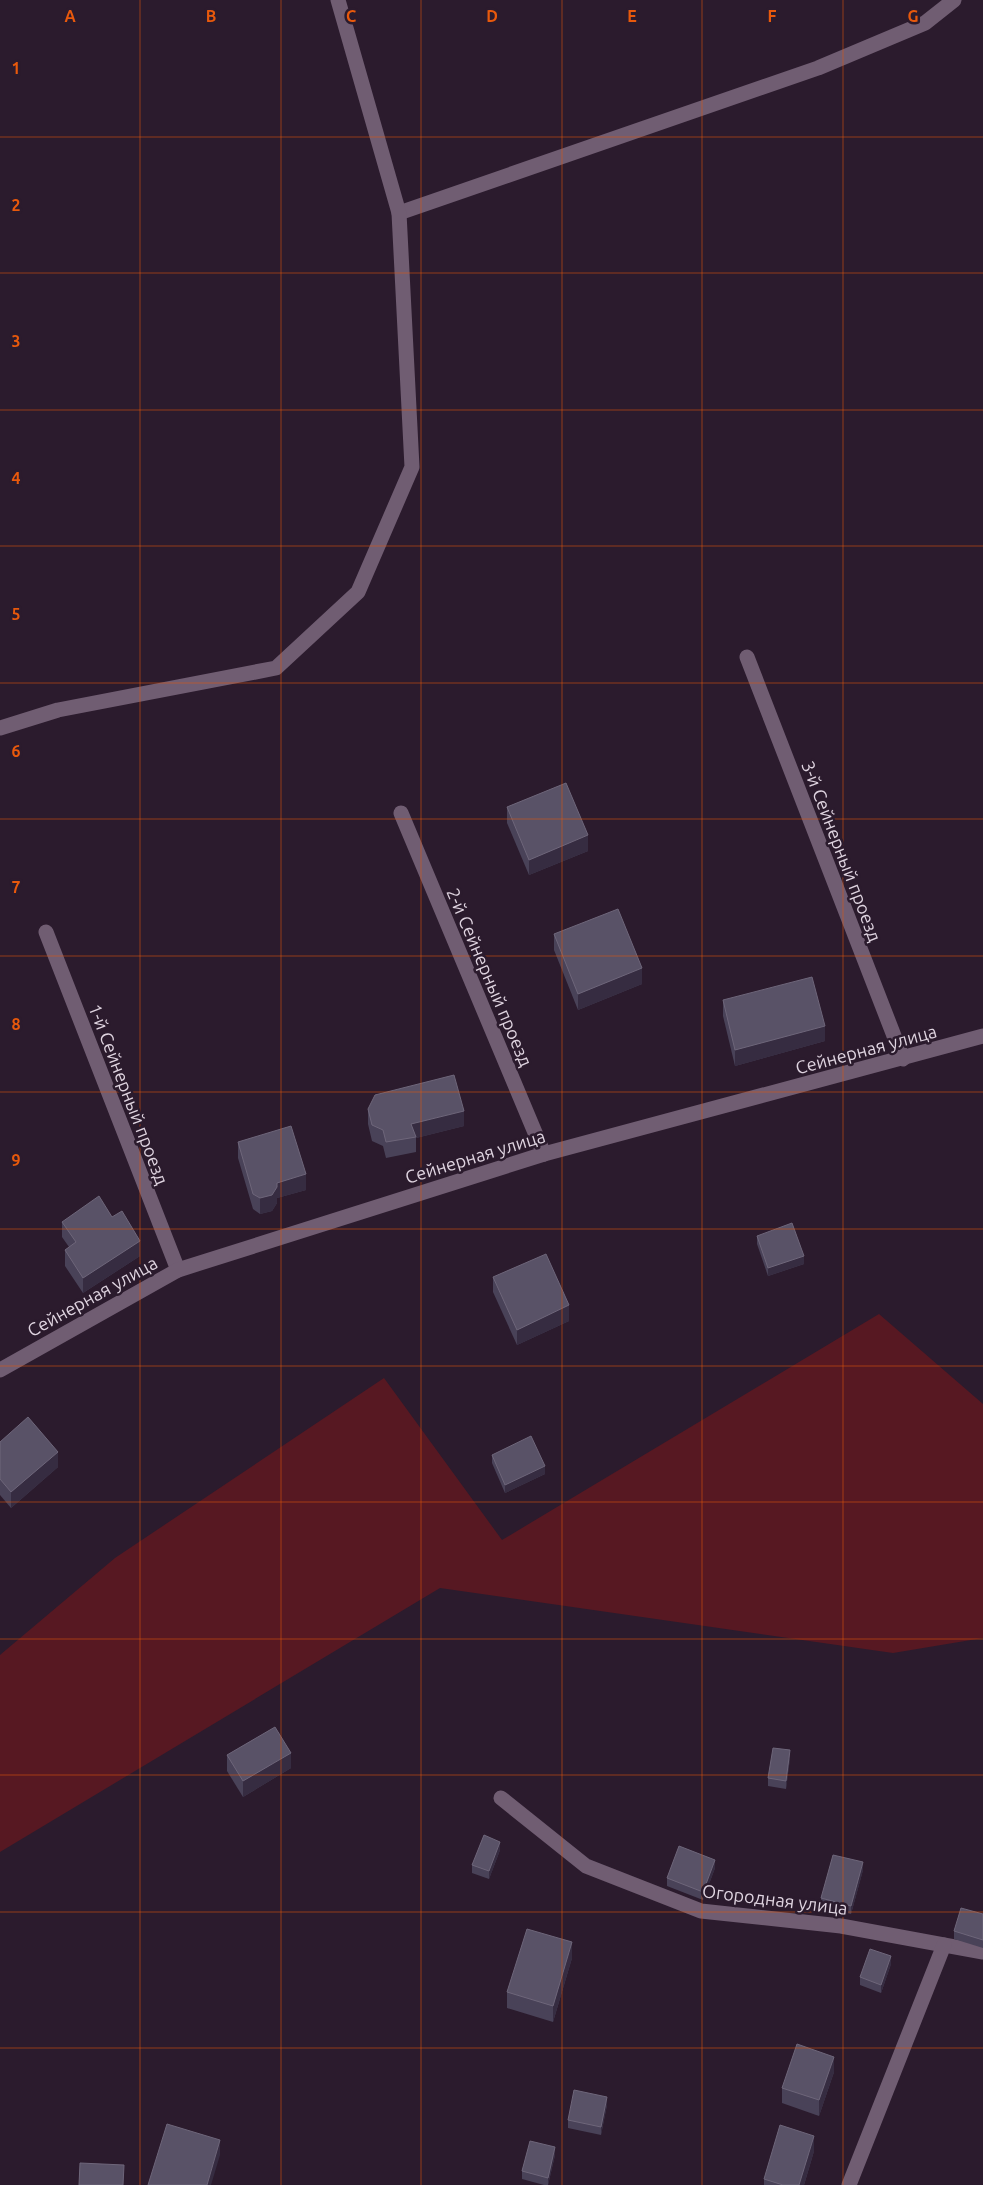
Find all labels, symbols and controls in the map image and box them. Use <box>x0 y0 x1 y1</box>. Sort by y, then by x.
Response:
text: A <box>64 7 76 25</box>
text: B <box>206 7 216 25</box>
text: C <box>346 7 356 25</box>
text: D <box>486 7 498 25</box>
text: E <box>627 7 637 25</box>
text: F <box>768 7 777 25</box>
text: G <box>907 7 919 25</box>
text: 1 <box>11 59 21 77</box>
text: 2 <box>11 196 21 214</box>
text: 3 <box>11 332 21 350</box>
text: 4 <box>11 469 21 487</box>
text: 5 <box>11 605 21 623</box>
text: 6 <box>11 742 21 760</box>
street label: 3-й Сейнерный проезд <box>798 758 886 945</box>
text: 7 <box>11 878 21 896</box>
street label: 2-й Сейнерный проезд <box>443 885 537 1070</box>
street label: 1-й Сейнерный проезд <box>85 1001 173 1188</box>
text: 8 <box>11 1015 21 1033</box>
street label: Сейнерная улица <box>793 1021 939 1077</box>
street label: Сейнерная улица <box>403 1125 547 1187</box>
text: 9 <box>11 1151 21 1169</box>
street label: Сейнерная улица <box>24 1252 160 1340</box>
street label: Огородная улица <box>701 1880 849 1918</box>

